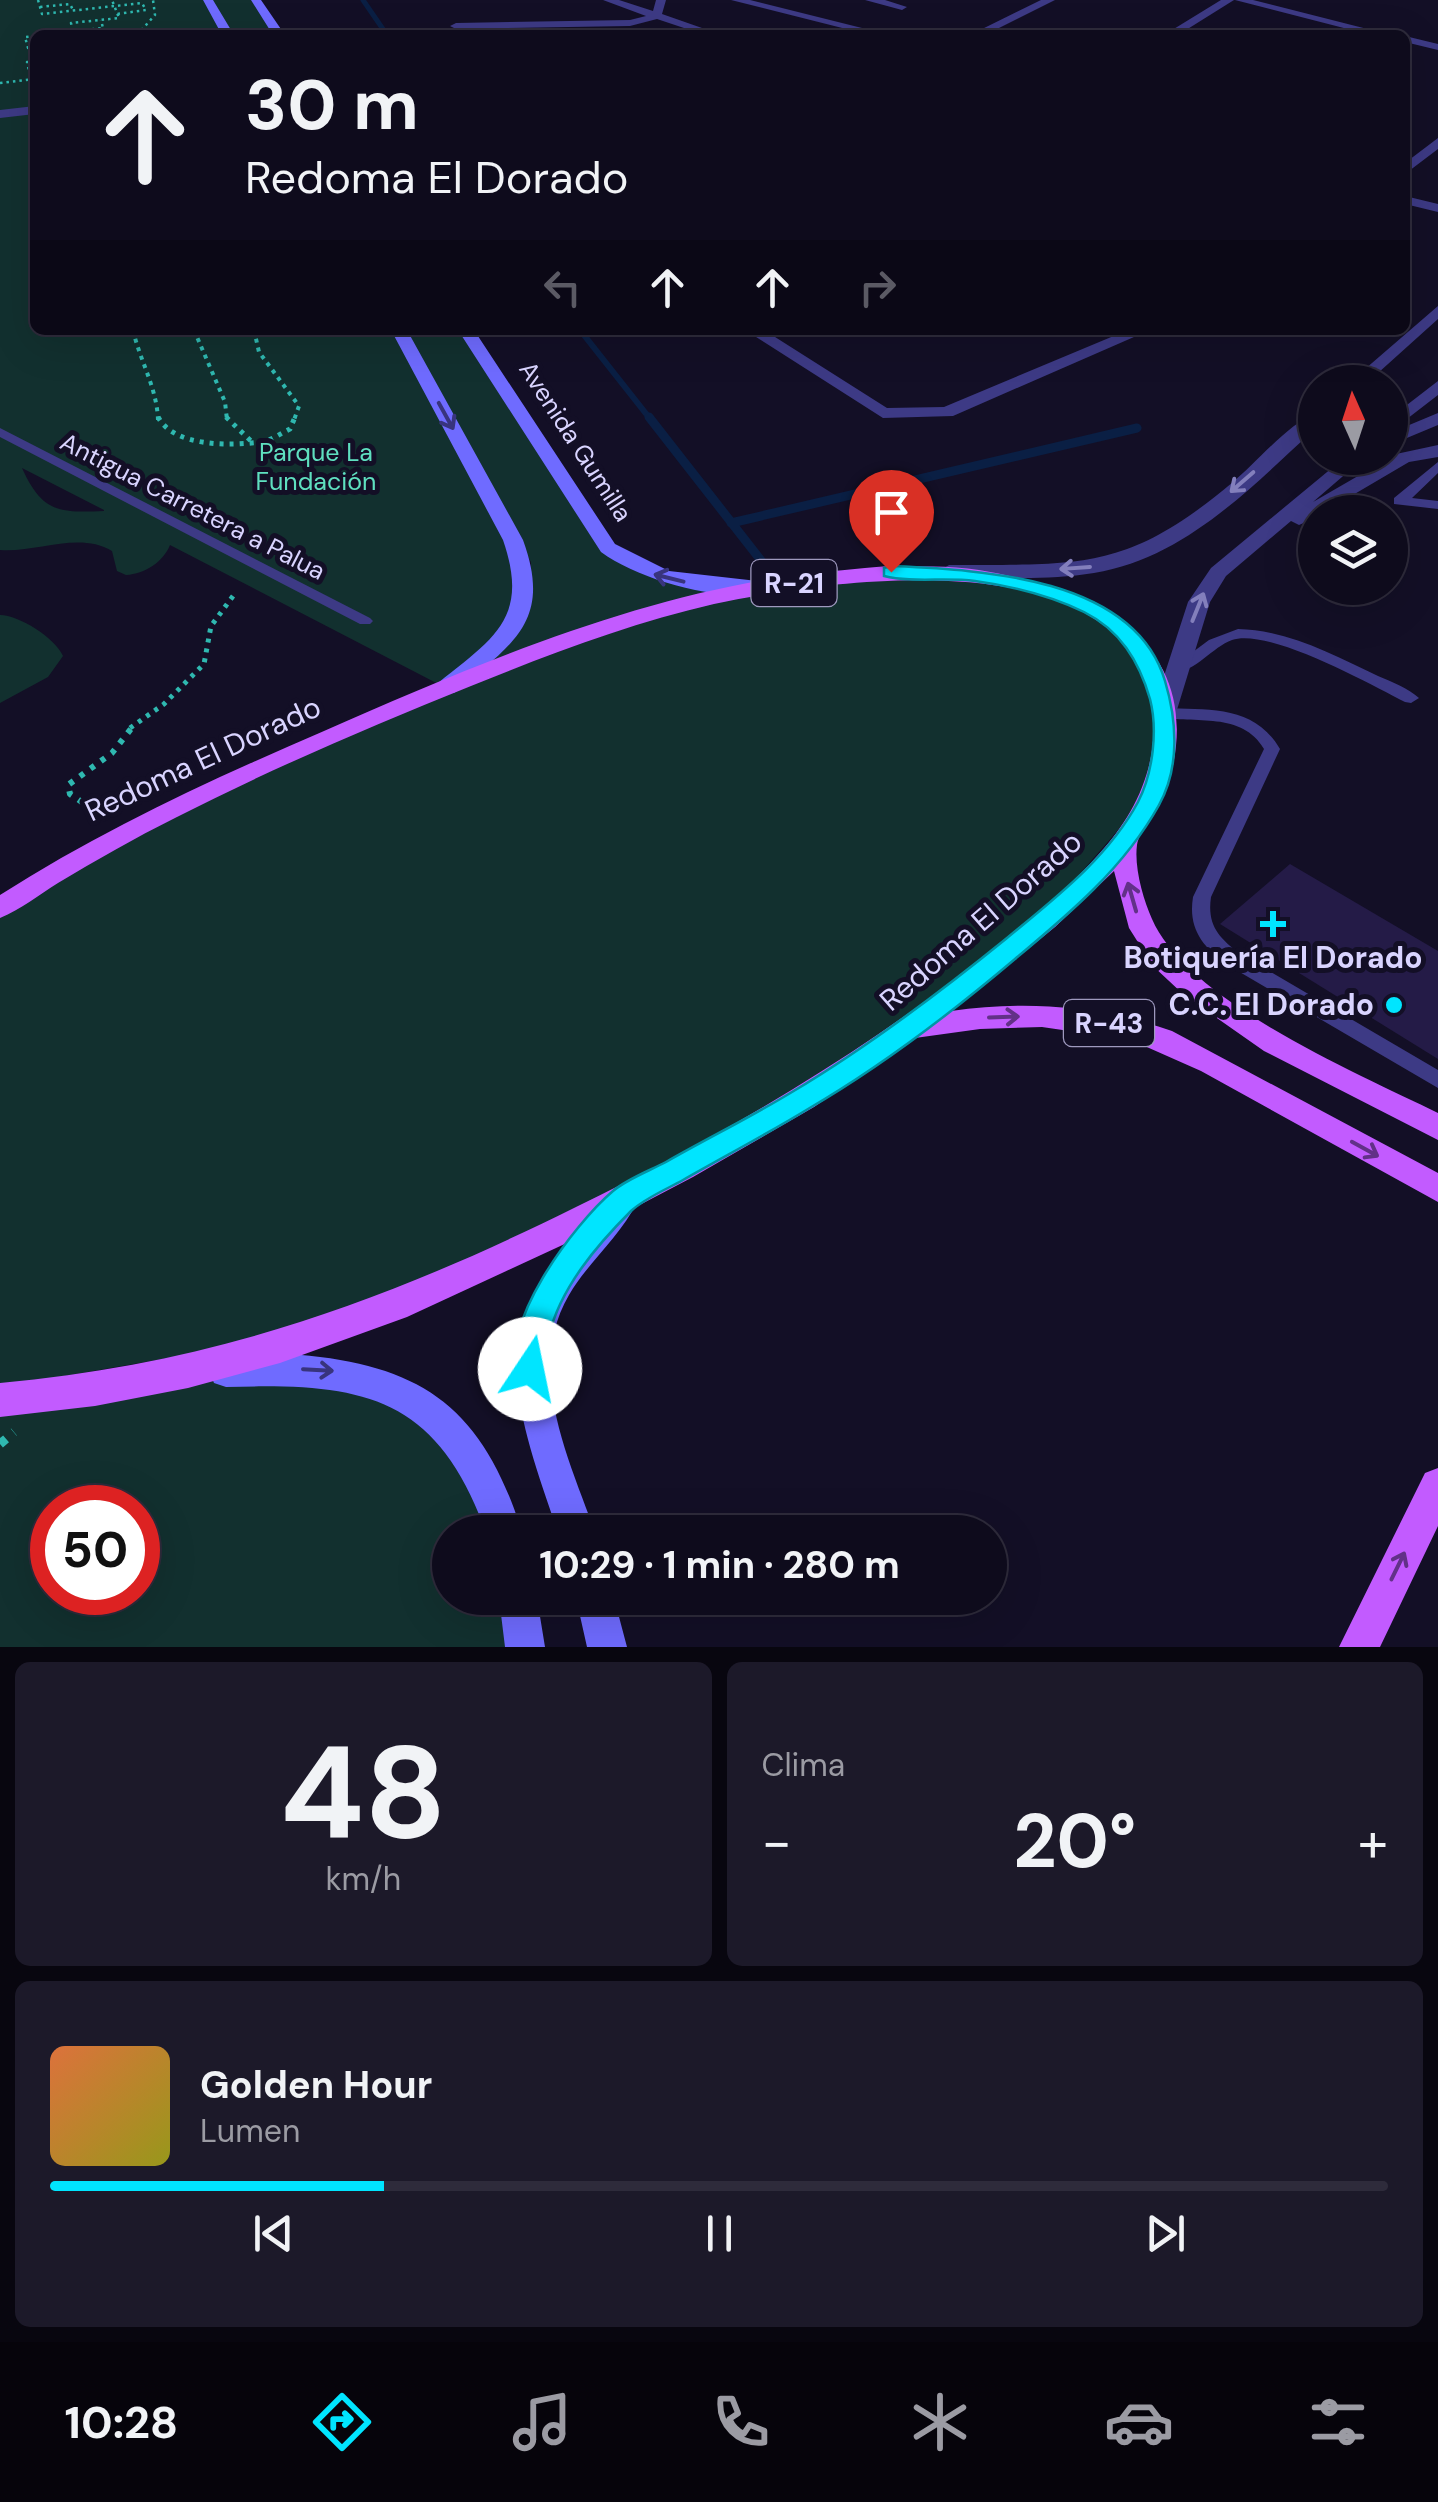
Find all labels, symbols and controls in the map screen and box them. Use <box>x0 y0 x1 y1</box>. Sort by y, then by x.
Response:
text: 30 m <box>245 60 419 151</box>
icon: ahead <box>80 70 210 200</box>
text: Redoma El Dorado <box>245 148 629 207</box>
icon: left <box>535 260 590 315</box>
icon: ahead <box>640 260 695 315</box>
icon: ahead <box>745 260 800 315</box>
icon: right <box>850 260 905 315</box>
street label: Avenida Gumilla <box>511 355 640 528</box>
north arrow <box>1298 365 1408 475</box>
map controls <box>1298 365 1408 605</box>
one-way arrow <box>436 400 456 430</box>
street label: Antigua Carretera a Palua <box>55 425 331 588</box>
park label: Parque La Fundación <box>256 436 376 498</box>
pin <box>849 470 934 573</box>
one-way arrow <box>1230 470 1255 493</box>
icon: arrive <box>864 485 919 540</box>
button: layers <box>1298 495 1408 605</box>
one-way arrow <box>1059 559 1091 578</box>
road number: R-21 <box>752 560 836 606</box>
one-way arrow <box>654 568 686 586</box>
one-way arrow <box>1190 592 1208 623</box>
street label: Redoma El Dorado <box>79 687 327 830</box>
street label: Redoma El Dorado <box>871 822 1090 1019</box>
one-way arrow <box>1122 882 1140 913</box>
marker: Botiquería El Dorado <box>1262 913 1284 935</box>
place label: Botiquería El Dorado <box>1123 938 1423 977</box>
place label: C.C. El Dorado <box>1169 985 1374 1024</box>
marker: C.C. El Dorado <box>1383 994 1405 1016</box>
road number: R-43 <box>1064 1000 1154 1046</box>
one-way arrow <box>988 1008 1020 1027</box>
one-way arrow <box>1350 1140 1380 1159</box>
position arrow <box>478 1317 582 1421</box>
one-way arrow <box>302 1361 334 1380</box>
speed limit sign: 50 <box>30 1485 160 1615</box>
text: 10:29 · 1 min · 280 m <box>539 1540 900 1590</box>
one-way arrow <box>1389 1552 1408 1582</box>
text: 48 <box>280 1708 447 1877</box>
text: Clima <box>762 1744 845 1786</box>
text: 20° <box>1013 1793 1136 1890</box>
text: − <box>762 1806 792 1878</box>
text: + <box>1358 1806 1388 1878</box>
text: km/h <box>325 1858 401 1900</box>
text: Golden Hour <box>200 2060 432 2110</box>
text: Lumen <box>200 2110 300 2152</box>
icon: previous <box>246 2206 301 2261</box>
icon: pause <box>692 2206 747 2261</box>
icon: next <box>1138 2206 1193 2261</box>
icon: directions <box>307 2387 377 2457</box>
icon: music <box>507 2387 577 2457</box>
icon: phone <box>706 2387 776 2457</box>
icon: climate <box>905 2387 975 2457</box>
icon: car <box>1104 2387 1174 2457</box>
icon: filters <box>1303 2387 1373 2457</box>
text: 10:28 <box>65 2393 178 2452</box>

